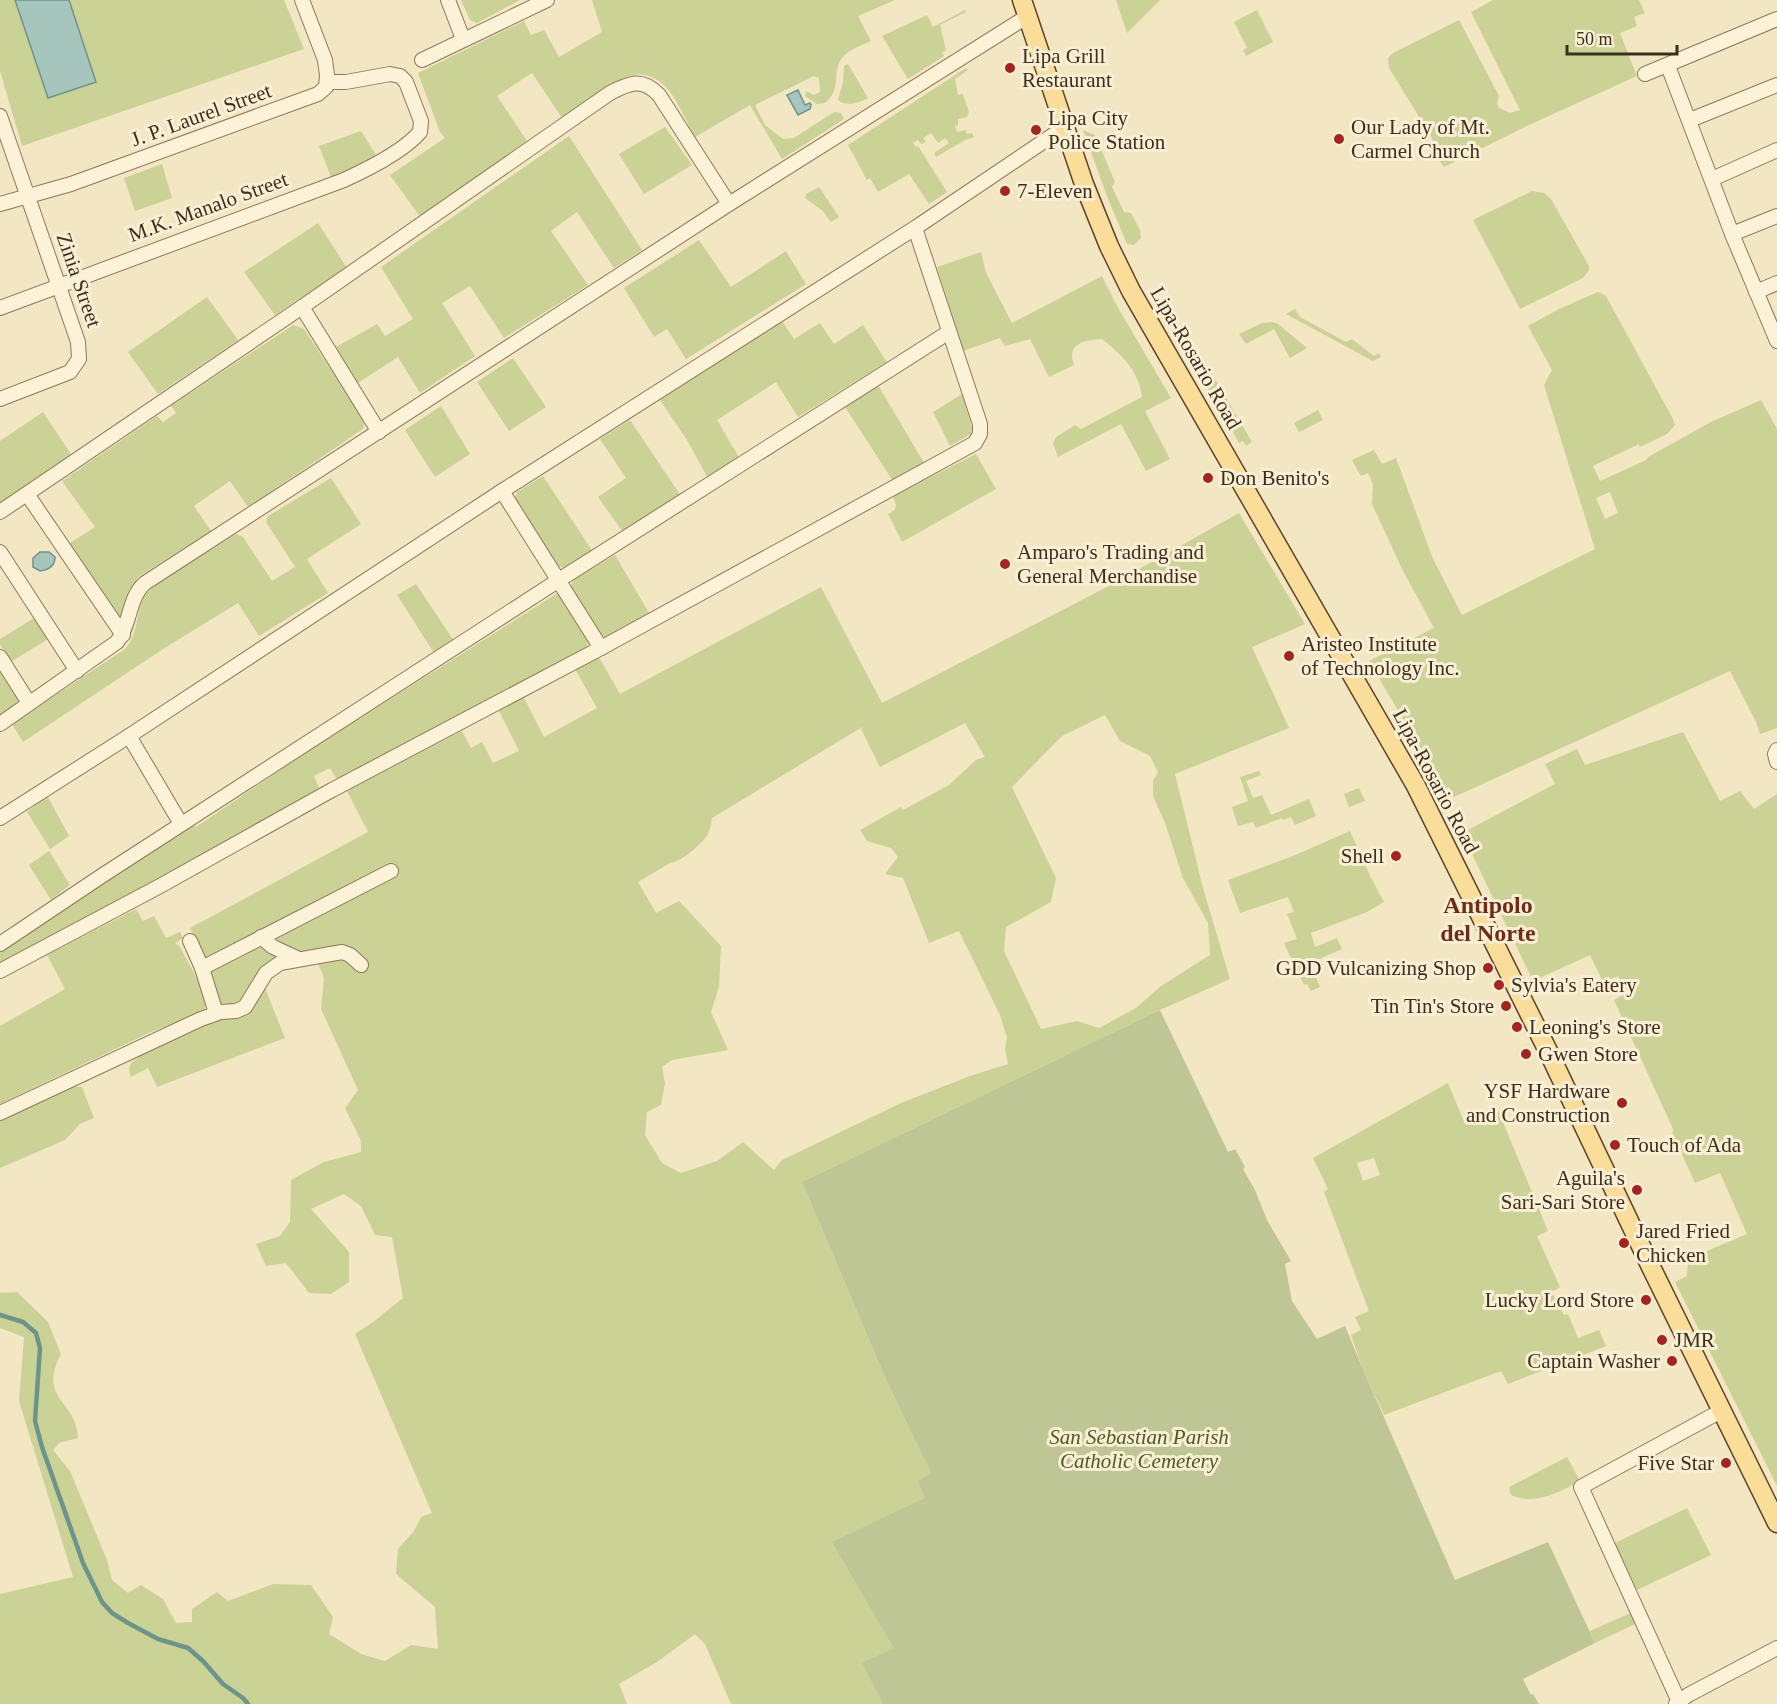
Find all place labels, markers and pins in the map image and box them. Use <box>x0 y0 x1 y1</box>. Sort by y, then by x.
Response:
place label: Lipa Grill Restaurant <box>1022 44 1112 92</box>
marker: Lipa Grill Restaurant <box>1003 61 1017 75</box>
place label: Lipa City Police Station <box>1048 106 1166 154</box>
place label: Our Lady of Mt. Carmel Church <box>1351 115 1490 163</box>
marker: Lipa City Police Station <box>1029 123 1043 137</box>
marker: Our Lady of Mt. Carmel Church <box>1332 132 1346 146</box>
place label: 7-Eleven <box>1017 179 1093 203</box>
marker: 7-Eleven <box>998 184 1012 198</box>
place label: Don Benito's <box>1220 466 1329 490</box>
marker: Don Benito's <box>1201 471 1215 485</box>
place label: Amparo's Trading and General Merchandise <box>1017 540 1204 588</box>
marker: Amparo's Trading and General Merchandise <box>998 557 1012 571</box>
place label: Aristeo Institute of Technology Inc. <box>1301 632 1460 680</box>
marker: Aristeo Institute of Technology Inc. <box>1282 649 1296 663</box>
place label: Shell <box>1341 844 1384 868</box>
marker: Shell <box>1389 849 1403 863</box>
place label: GDD Vulcanizing Shop <box>1276 956 1476 980</box>
marker: GDD Vulcanizing Shop <box>1481 961 1495 975</box>
place label: Sylvia's Eatery <box>1511 973 1637 997</box>
marker: Sylvia's Eatery <box>1492 978 1506 992</box>
place label: Tin Tin's Store <box>1371 994 1494 1018</box>
marker: Tin Tin's Store <box>1499 999 1513 1013</box>
place label: Leoning's Store <box>1529 1015 1661 1039</box>
marker: Leoning's Store <box>1510 1020 1524 1034</box>
place label: Gwen Store <box>1538 1042 1638 1066</box>
marker: Gwen Store <box>1519 1047 1533 1061</box>
place label: YSF Hardware and Construction <box>1466 1079 1610 1127</box>
marker: YSF Hardware and Construction <box>1615 1096 1629 1110</box>
place label: Touch of Ada <box>1627 1133 1742 1157</box>
marker: Touch of Ada <box>1608 1138 1622 1152</box>
place label: Aguila's Sari-Sari Store <box>1501 1166 1625 1214</box>
marker: Aguila's Sari-Sari Store <box>1630 1183 1644 1197</box>
place label: Jared Fried Chicken <box>1636 1219 1730 1267</box>
marker: Jared Fried Chicken <box>1617 1236 1631 1250</box>
place label: Lucky Lord Store <box>1485 1288 1634 1312</box>
marker: Lucky Lord Store <box>1639 1293 1653 1307</box>
place label: JMR <box>1674 1328 1715 1352</box>
marker: JMR <box>1655 1333 1669 1347</box>
place label: Captain Washer <box>1527 1349 1660 1373</box>
marker: Captain Washer <box>1665 1354 1679 1368</box>
place label: Five Star <box>1638 1451 1714 1475</box>
marker: Five Star <box>1719 1456 1733 1470</box>

